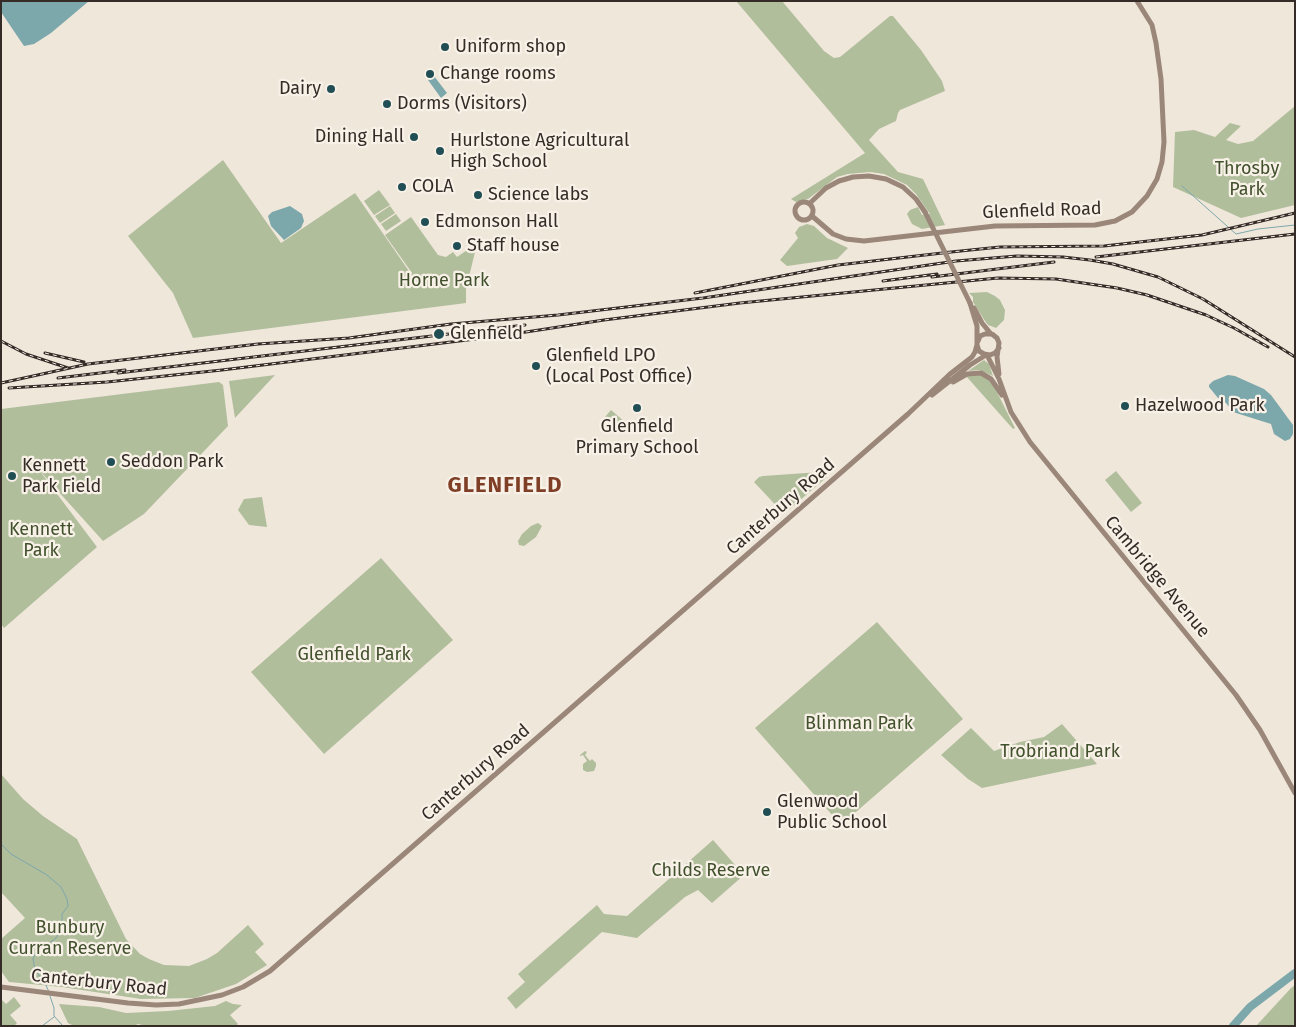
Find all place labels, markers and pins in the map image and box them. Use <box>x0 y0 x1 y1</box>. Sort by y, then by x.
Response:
place label: Uniform shop <box>455 36 566 58</box>
marker: Uniform shop <box>439 41 451 53</box>
place label: Change rooms <box>440 63 556 85</box>
marker: Change rooms <box>424 68 436 80</box>
place label: Dairy <box>279 78 321 100</box>
marker: Dairy <box>325 83 337 95</box>
place label: Dorms (Visitors) <box>397 93 527 115</box>
marker: Dorms (Visitors) <box>381 98 393 110</box>
place label: Dining Hall <box>315 126 404 148</box>
place label: Hurlstone Agricultural High School <box>450 130 629 172</box>
marker: Dining Hall <box>408 131 420 143</box>
marker: Hurlstone Agricultural High School <box>434 145 446 157</box>
place label: COLA <box>412 176 453 198</box>
marker: COLA <box>396 181 408 193</box>
place label: Science labs <box>488 184 589 206</box>
marker: Science labs <box>472 189 484 201</box>
place label: Edmonson Hall <box>435 211 558 233</box>
marker: Edmonson Hall <box>419 216 431 228</box>
place label: Staff house <box>467 235 560 257</box>
marker: Staff house <box>451 240 463 252</box>
place label: Glenfield <box>450 323 523 345</box>
marker: Glenfield <box>432 327 446 341</box>
place label: Glenfield LPO (Local Post Office) <box>546 345 692 388</box>
marker: Glenfield LPO (Local Post Office) <box>530 360 542 372</box>
place label: Hazelwood Park <box>1135 395 1265 417</box>
marker: Hazelwood Park <box>1119 400 1131 412</box>
marker: Glenfield Primary School <box>631 402 643 414</box>
place label: Glenfield Primary School <box>575 416 699 458</box>
place label: Seddon Park <box>121 451 223 473</box>
place label: Kennett Park Field <box>22 455 101 498</box>
marker: Seddon Park <box>105 456 117 468</box>
marker: Kennett Park Field <box>6 470 18 482</box>
place label: Glenwood Public School <box>777 791 887 834</box>
marker: Glenwood Public School <box>761 806 773 818</box>

